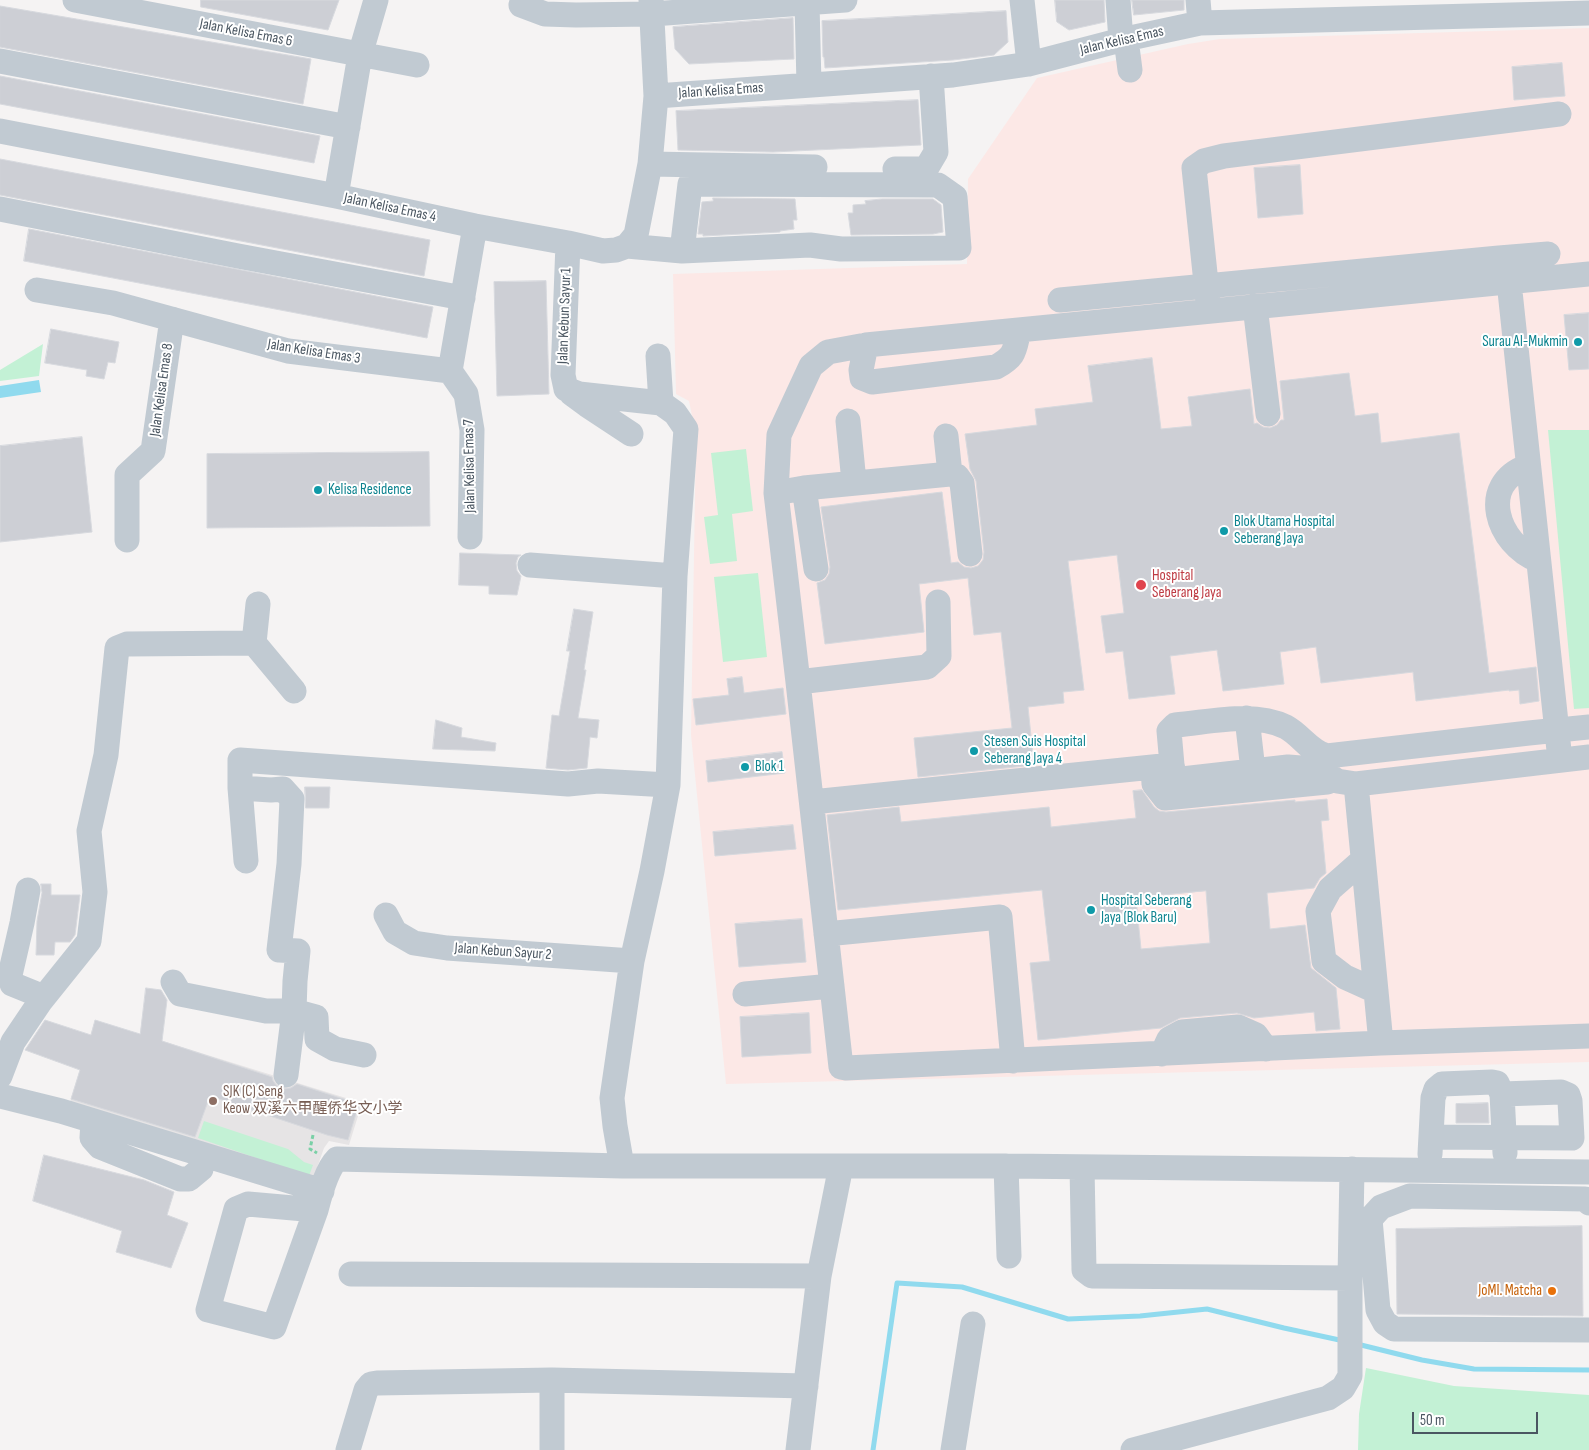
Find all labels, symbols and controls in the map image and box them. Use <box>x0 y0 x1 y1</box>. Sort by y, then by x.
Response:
street label: Jalan Kelisa Emas 6 <box>198 15 294 51</box>
street label: Jalan Kelisa Emas <box>1079 23 1165 59</box>
street label: Jalan Kelisa Emas <box>678 79 764 103</box>
street label: Jalan Kelisa Emas 4 <box>342 189 438 227</box>
street label: Jalan Kebun Sayur 1 <box>554 268 576 364</box>
place label: Surau Al-Mukmin <box>1482 333 1568 351</box>
street label: Jalan Kelisa Emas 3 <box>266 336 362 368</box>
marker: Surau Al-Mukmin <box>1572 336 1584 348</box>
street label: Jalan Kelisa Emas 8 <box>147 342 177 438</box>
street label: Jalan Kelisa Emas 7 <box>460 419 480 513</box>
place label: Kelisa Residence <box>328 481 412 499</box>
marker: Kelisa Residence <box>312 484 324 496</box>
place label: Blok Utama Hospital Seberang Jaya <box>1234 513 1335 548</box>
marker: Blok Utama Hospital Seberang Jaya <box>1218 525 1230 537</box>
place label: Hospital Seberang Jaya <box>1152 567 1221 602</box>
marker: Hospital Seberang Jaya <box>1134 578 1148 592</box>
place label: Stesen Suis Hospital Seberang Jaya 4 <box>984 733 1086 768</box>
marker: Stesen Suis Hospital Seberang Jaya 4 <box>968 745 980 757</box>
place label: Blok 1 <box>755 758 784 776</box>
marker: Blok 1 <box>739 761 751 773</box>
place label: Hospital Seberang Jaya (Blok Baru) <box>1101 892 1192 927</box>
marker: Hospital Seberang Jaya (Blok Baru) <box>1085 904 1097 916</box>
street label: Jalan Kebun Sayur 2 <box>454 940 552 964</box>
place label: SJK (C) Seng Keow 双溪六甲醒侨华文小学 <box>223 1083 403 1118</box>
marker: SJK (C) Seng Keow 双溪六甲醒侨华文小学 <box>207 1095 219 1107</box>
place label: JoMI. Matcha <box>1478 1282 1542 1300</box>
marker: JoMI. Matcha <box>1546 1285 1558 1297</box>
scale bar <box>1414 1402 1540 1434</box>
text: 50 m <box>1420 1411 1445 1430</box>

